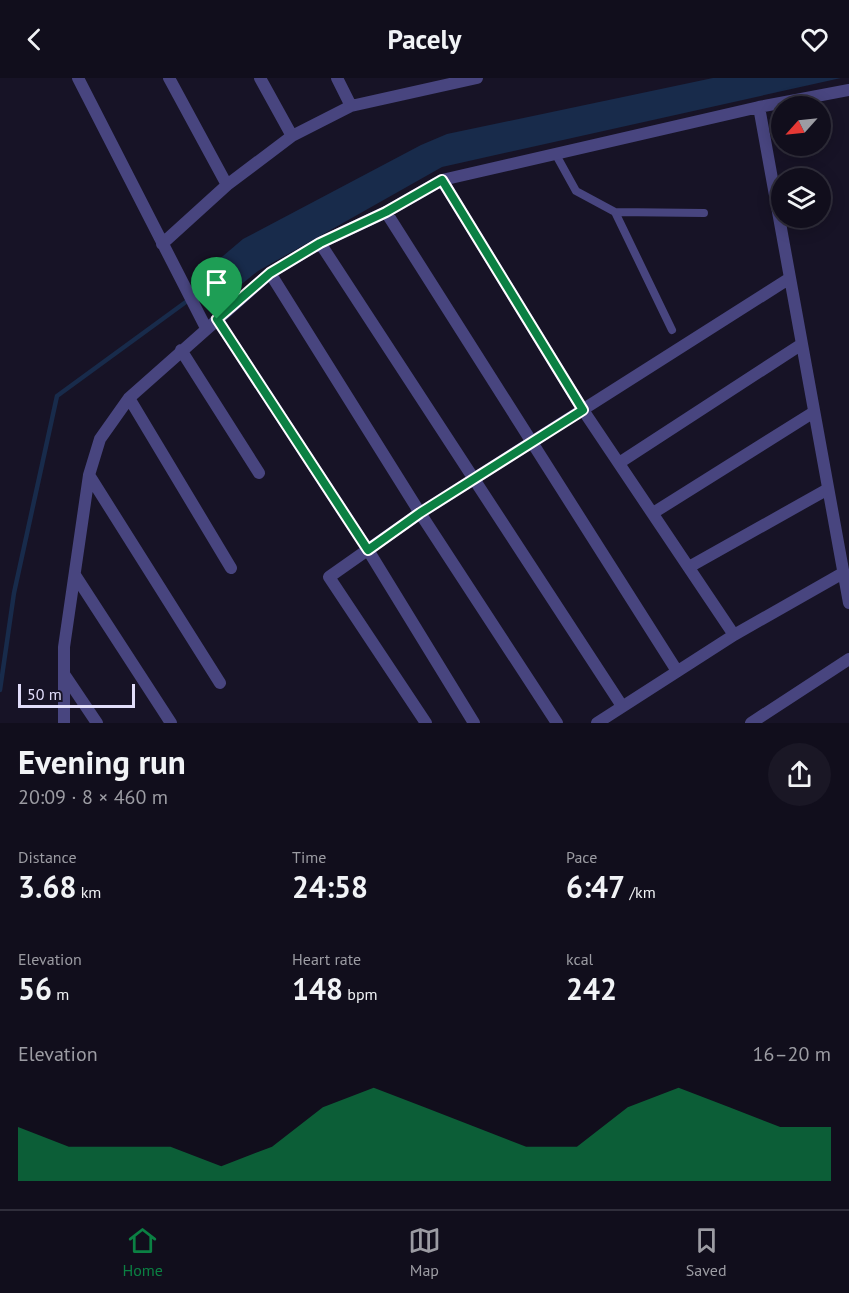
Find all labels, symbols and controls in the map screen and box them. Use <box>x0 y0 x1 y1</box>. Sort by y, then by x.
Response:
text: Pacely <box>388 22 461 56</box>
icon: back <box>18 23 51 56</box>
icon: heart <box>798 23 831 56</box>
north arrow <box>771 96 831 156</box>
map controls <box>771 96 831 228</box>
button: layers <box>771 168 831 228</box>
pin <box>191 257 242 319</box>
icon: arrive <box>200 266 233 299</box>
scale bar <box>18 681 135 708</box>
text: 50 m <box>27 684 62 704</box>
text: Evening run <box>18 740 186 783</box>
button: share <box>768 743 831 806</box>
text: 20:09 · 8 × 460 m <box>18 784 168 810</box>
text: Distance <box>18 847 77 867</box>
text: Time <box>292 847 326 867</box>
text: Pace <box>566 847 597 867</box>
text: 3.68 <box>18 867 76 906</box>
text: 24:58 <box>292 867 368 906</box>
text: 6:47 <box>566 867 625 906</box>
text: km <box>76 882 101 902</box>
text: /km <box>625 882 656 902</box>
text: Elevation <box>18 949 82 969</box>
text: Heart rate <box>292 949 361 969</box>
text: kcal <box>566 949 593 969</box>
text: 56 <box>18 969 52 1008</box>
text: 148 <box>292 969 343 1008</box>
text: 242 <box>566 969 617 1008</box>
text: m <box>52 984 69 1004</box>
text: bpm <box>343 984 378 1004</box>
text: Elevation <box>18 1041 98 1067</box>
text: 16–20 m <box>753 1041 831 1067</box>
tab: Home <box>122 1224 163 1280</box>
tab: Map <box>408 1224 441 1280</box>
tab: Saved <box>686 1224 727 1280</box>

